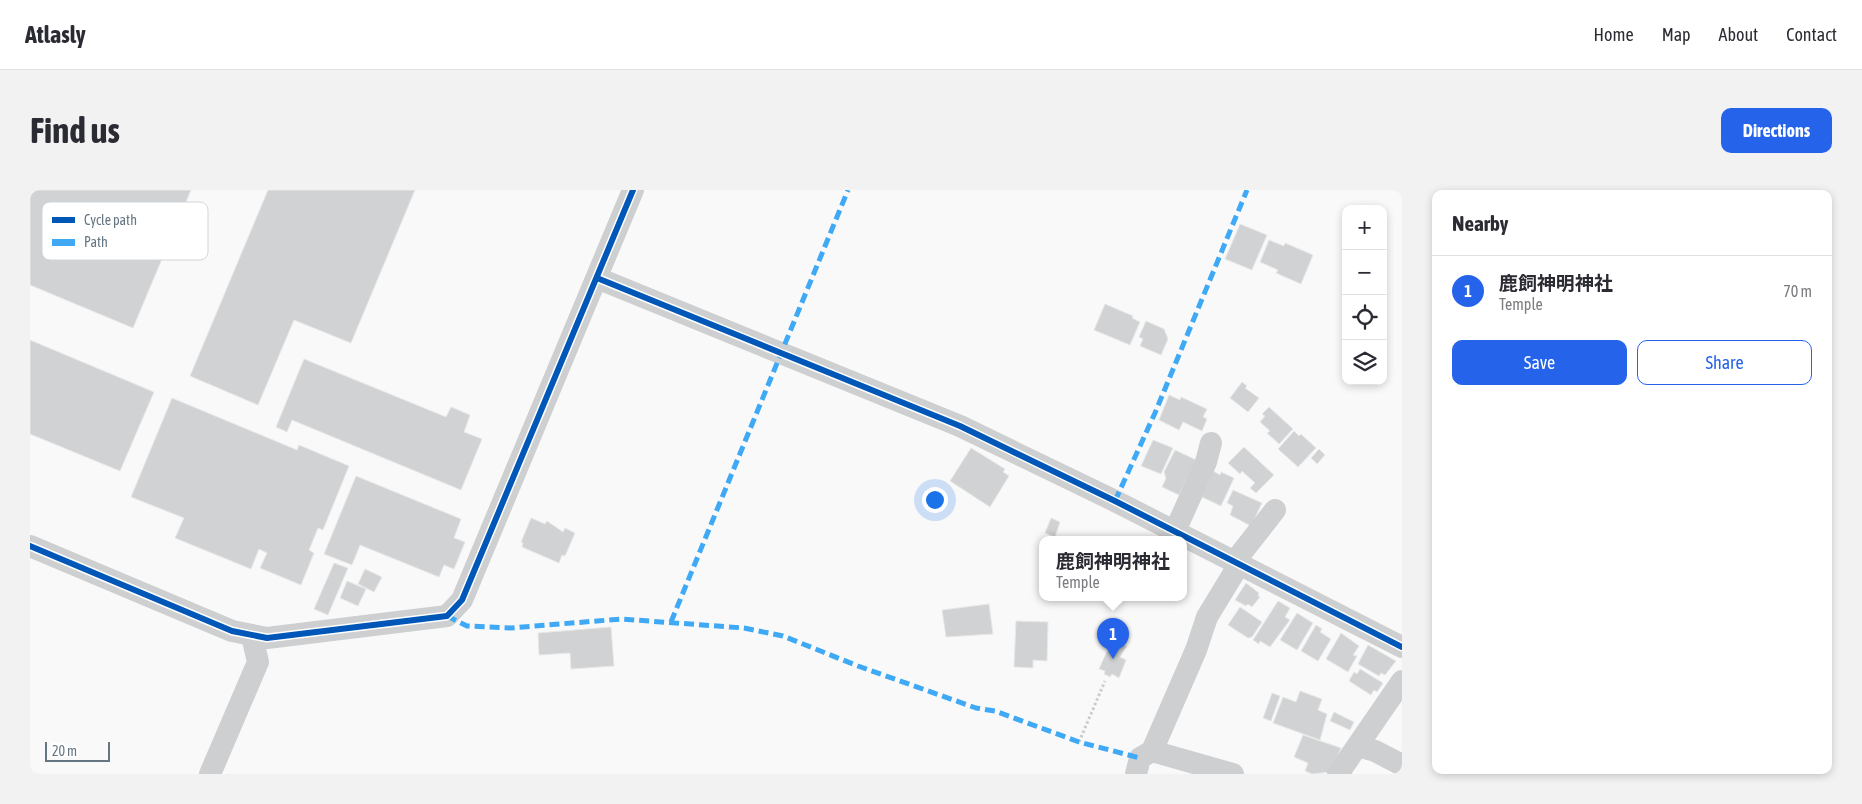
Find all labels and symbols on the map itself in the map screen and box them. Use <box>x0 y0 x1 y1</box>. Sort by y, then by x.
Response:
legend <box>42 202 208 260</box>
text: Cycle path <box>84 212 137 228</box>
text: Path <box>84 234 108 250</box>
your location <box>922 487 948 513</box>
pin: 1 <box>1097 618 1129 659</box>
scale bar <box>45 739 110 762</box>

